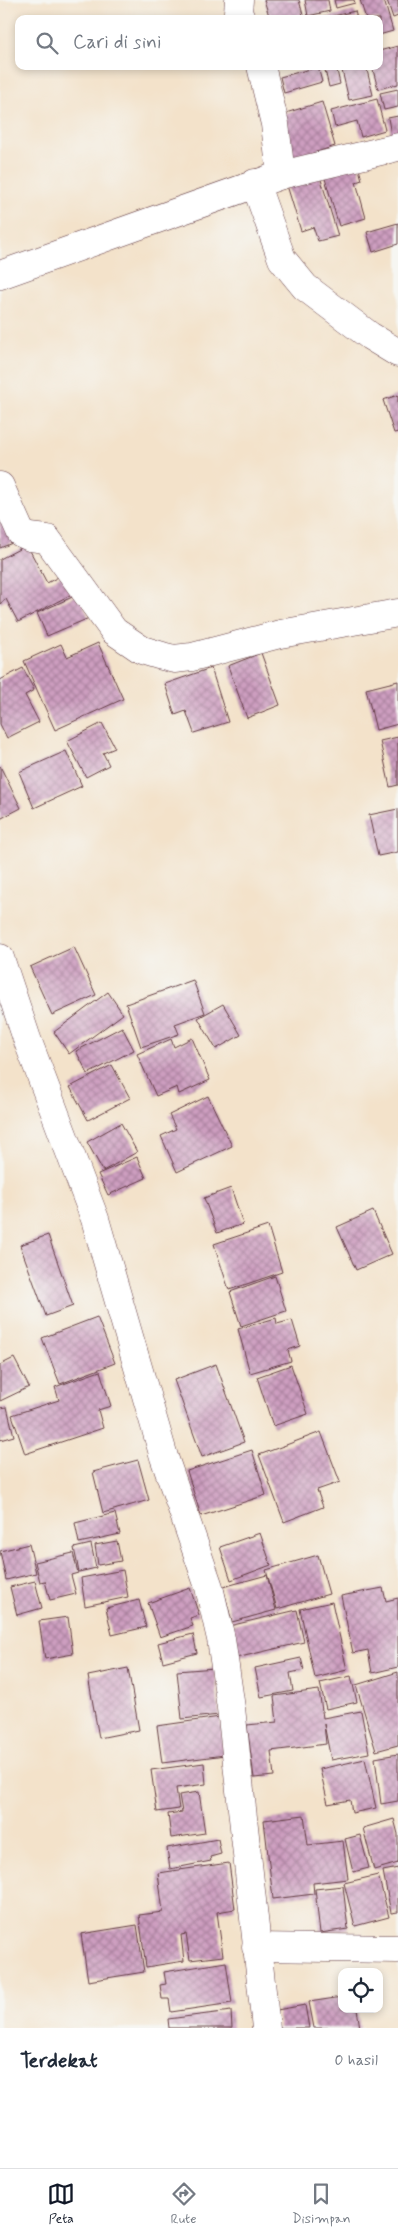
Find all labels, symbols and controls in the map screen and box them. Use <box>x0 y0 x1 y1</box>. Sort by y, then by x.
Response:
search box <box>15 15 383 70</box>
icon: search <box>33 29 61 57</box>
text: Cari di sini <box>73 30 161 55</box>
map controls <box>338 1968 383 2013</box>
button: locate <box>338 1968 383 2013</box>
text: Terdekat <box>20 2047 98 2075</box>
text: 0 hasil <box>334 2050 378 2071</box>
tab: Peta <box>47 2180 75 2228</box>
tab: Rute <box>170 2180 198 2228</box>
tab: Disimpan <box>292 2180 351 2228</box>

